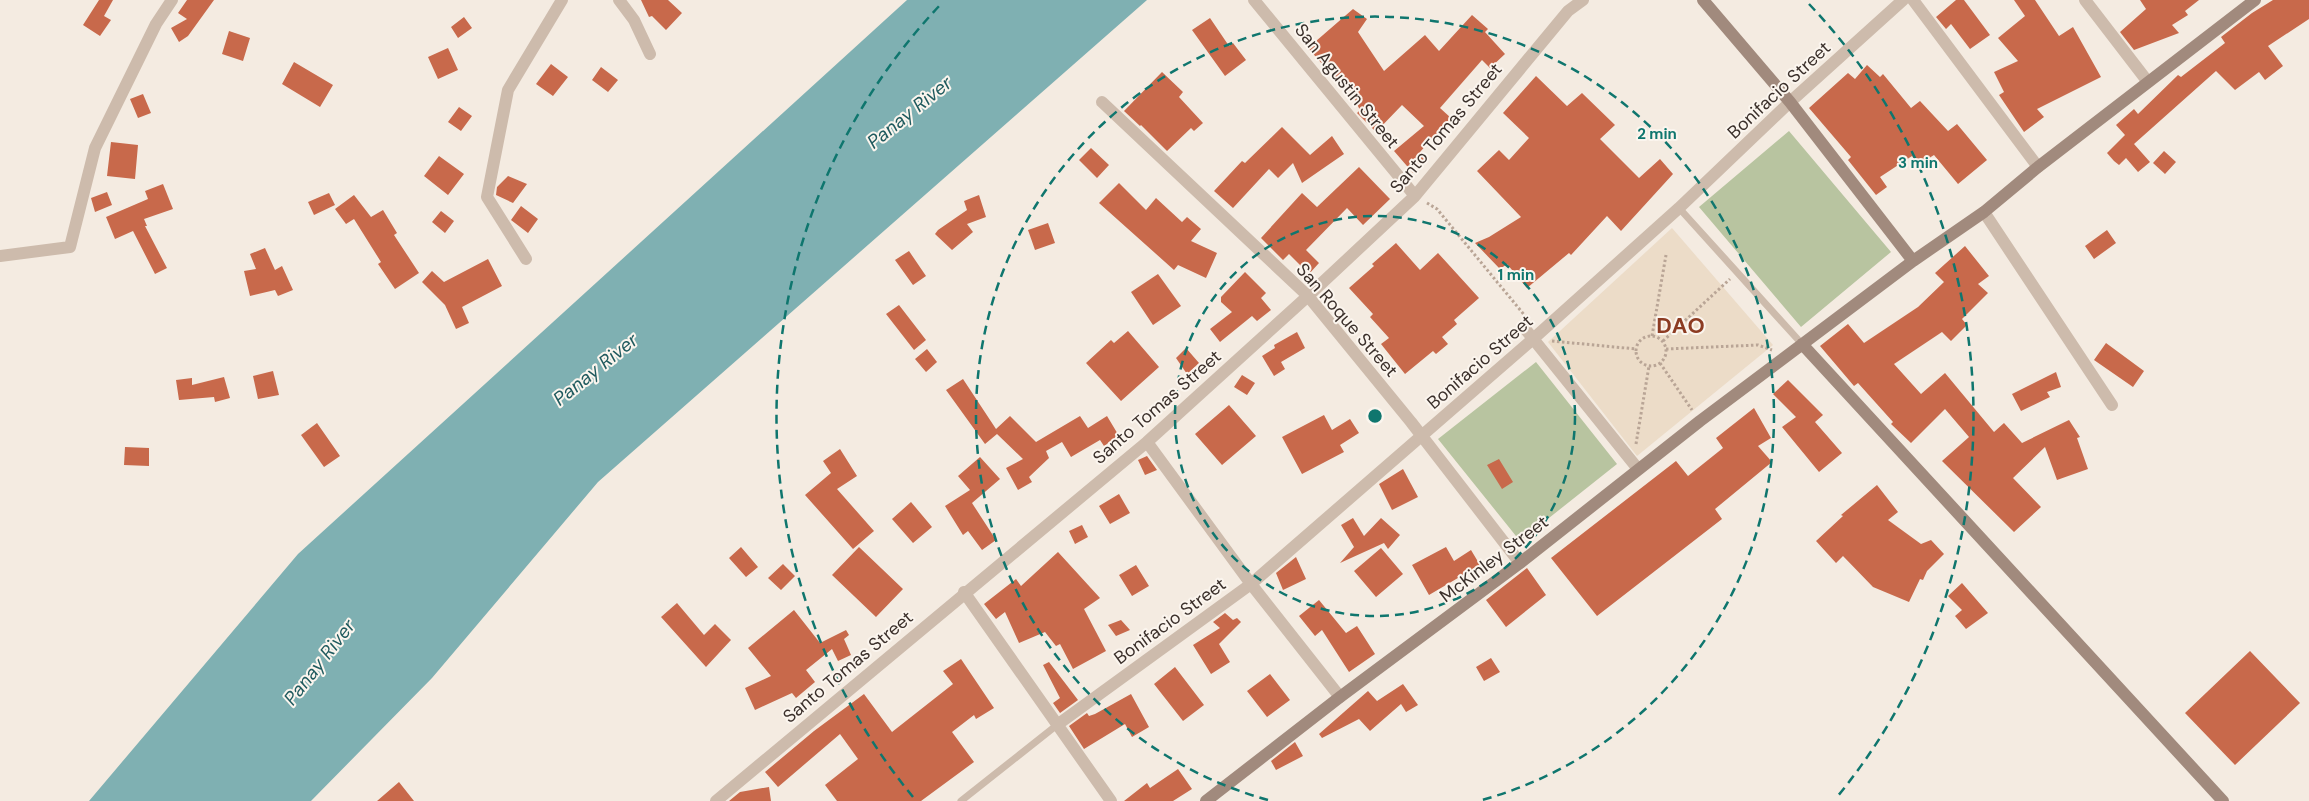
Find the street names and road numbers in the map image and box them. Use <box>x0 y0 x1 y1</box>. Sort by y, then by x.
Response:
street label: San Agustin Street <box>1289 19 1405 153</box>
street label: Bonifacio Street <box>1722 36 1836 144</box>
street label: Santo Tomas Street <box>1385 58 1507 198</box>
street label: San Roque Street <box>1291 258 1403 382</box>
street label: Bonifacio Street <box>1422 309 1538 415</box>
street label: Santo Tomas Street <box>1088 345 1226 469</box>
street label: McKinley Street <box>1435 510 1553 608</box>
street label: Bonifacio Street <box>1109 572 1231 670</box>
street label: Santo Tomas Street <box>778 606 918 728</box>

